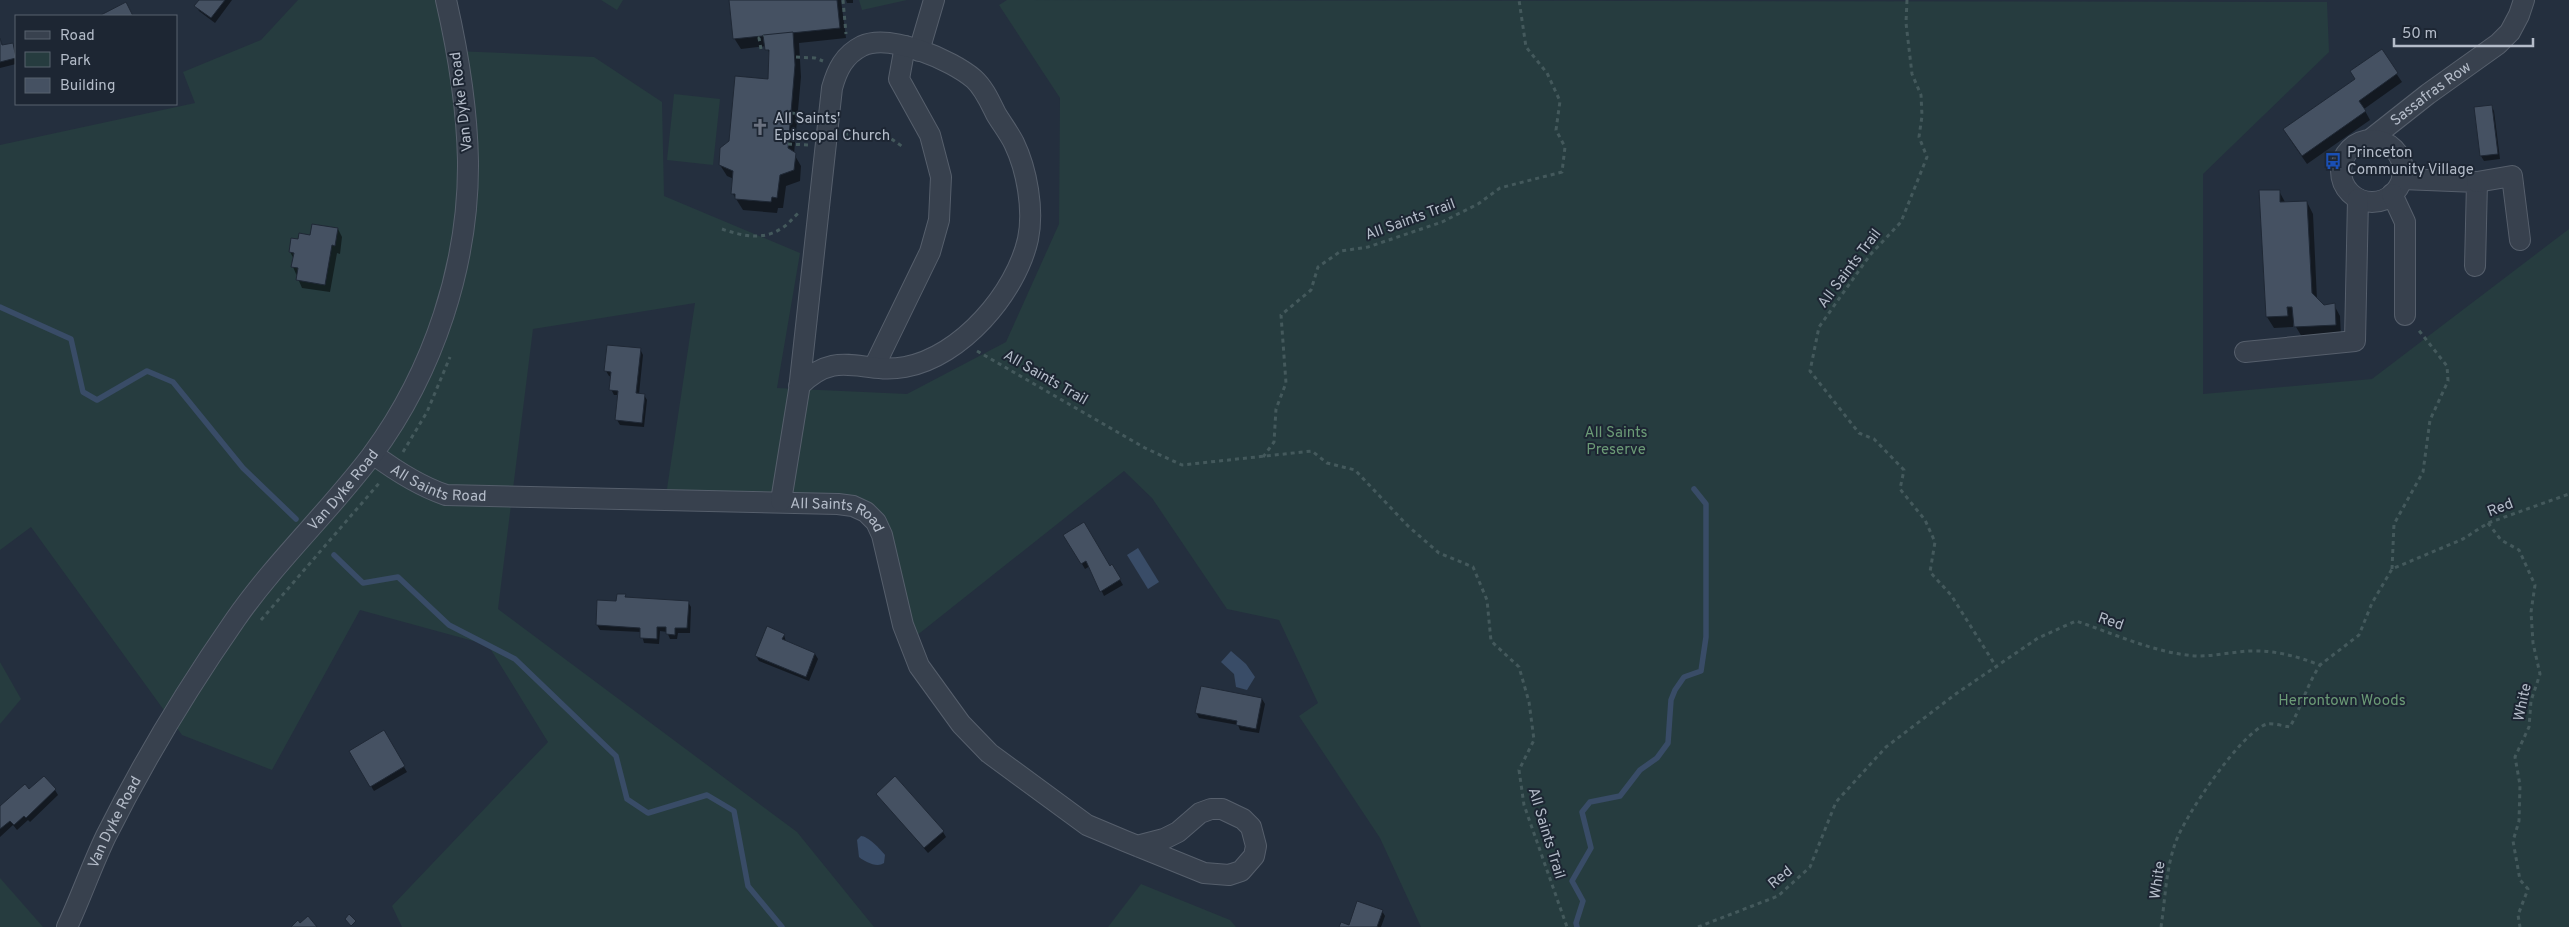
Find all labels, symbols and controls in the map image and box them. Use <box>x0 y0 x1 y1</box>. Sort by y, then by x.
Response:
legend <box>15 15 178 105</box>
scale bar <box>2394 15 2533 47</box>
text: 50 m <box>2402 25 2437 44</box>
text: Road <box>60 27 95 46</box>
street label: Van Dyke Road <box>447 51 478 153</box>
text: Park <box>60 52 91 71</box>
street label: Sassafras Row <box>2387 58 2476 131</box>
text: Building <box>60 77 115 96</box>
place label: All Saints' Episcopal Church <box>774 110 890 146</box>
church icon: All Saints' Episcopal Church <box>750 117 770 137</box>
place label: Princeton Community Village <box>2347 144 2474 180</box>
bus stop icon: Princeton Community Village <box>2323 151 2343 171</box>
street label: All Saints Trail <box>1363 195 1458 246</box>
street label: All Saints Trail <box>1814 225 1886 312</box>
street label: All Saints Trail <box>1000 346 1091 410</box>
park label: All Saints Preserve <box>1584 424 1648 460</box>
street label: Van Dyke Road <box>304 446 384 536</box>
street label: All Saints Road <box>386 461 487 507</box>
street label: All Saints Road <box>790 495 887 536</box>
street label: Red <box>2485 495 2516 522</box>
street label: Red <box>2095 609 2126 636</box>
street label: White <box>2510 682 2537 723</box>
park label: Herrontown Woods <box>2278 692 2406 711</box>
street label: Van Dyke Road <box>85 773 147 872</box>
street label: All Saints Trail <box>1523 785 1568 881</box>
street label: White <box>2146 860 2171 901</box>
street label: Red <box>1765 862 1797 894</box>

